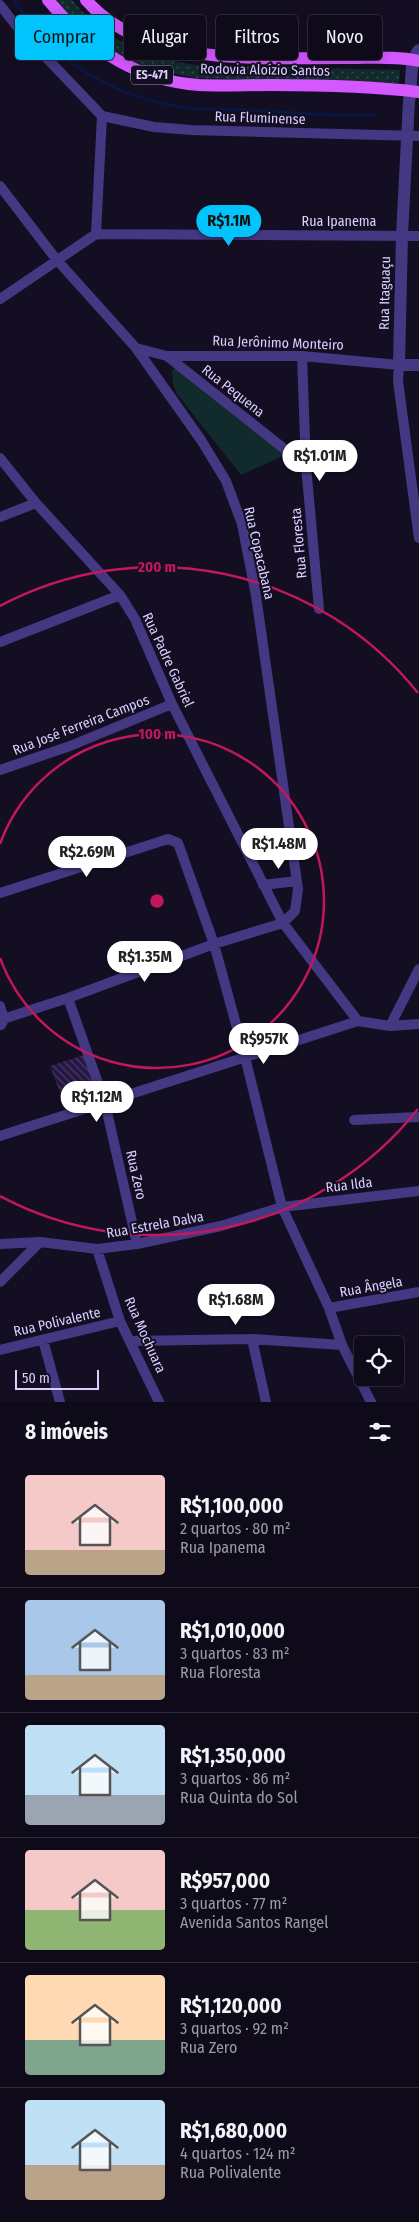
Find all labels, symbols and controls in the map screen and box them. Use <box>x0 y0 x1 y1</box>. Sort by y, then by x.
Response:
chip: Comprar <box>15 15 114 60</box>
chip: Alugar <box>124 15 206 60</box>
chip: Filtros <box>216 15 298 60</box>
chip: Novo <box>308 15 382 60</box>
street label: Rodovia Aloízio Santos <box>200 60 330 80</box>
road number: ES-471 <box>131 66 173 84</box>
street label: Rua Fluminense <box>214 108 306 128</box>
pin: R$1.1M <box>188 204 270 247</box>
text: R$1.1M <box>207 211 251 230</box>
street label: Rua Ipanema <box>302 213 377 230</box>
street label: Rua Itaguaçu <box>376 256 394 330</box>
street label: Rua Jerônimo Monteiro <box>212 332 344 354</box>
street label: Rua Pequena <box>198 361 268 421</box>
pin: R$1.01M <box>274 440 366 482</box>
text: R$1.01M <box>293 446 347 465</box>
street label: Rua Copacabana <box>240 505 278 601</box>
street label: Rua Floresta <box>287 507 311 579</box>
text: 200 m <box>137 558 176 576</box>
street label: Rua Padre Gabriel <box>139 610 197 710</box>
street label: Rua José Ferreira Campos <box>10 691 152 759</box>
text: 100 m <box>138 725 176 743</box>
pin: R$1.48M <box>233 828 325 870</box>
text: R$1.48M <box>252 834 306 853</box>
pin: R$2.69M <box>41 836 133 878</box>
text: R$2.69M <box>59 842 115 861</box>
centre of rings <box>148 892 166 910</box>
pin: R$1.35M <box>99 940 191 983</box>
text: R$1.35M <box>118 947 172 966</box>
pin: R$957K <box>223 1022 305 1065</box>
text: R$957K <box>240 1029 288 1048</box>
pin: R$1.12M <box>51 1080 143 1123</box>
text: R$1.12M <box>72 1087 122 1106</box>
street label: Rua Zero <box>122 1149 150 1201</box>
street label: Rua Ilda <box>325 1174 373 1196</box>
street label: Rua Estrela Dalva <box>105 1208 205 1242</box>
street label: Rua Ângela <box>338 1272 404 1301</box>
pin: R$1.68M <box>190 1284 282 1326</box>
text: R$1.68M <box>209 1290 263 1309</box>
street label: Rua Mochuara <box>121 1294 169 1376</box>
street label: Rua Polivalente <box>12 1304 102 1340</box>
map controls <box>354 1336 404 1386</box>
button: locate <box>354 1336 404 1386</box>
scale bar <box>15 1367 99 1390</box>
text: 50 m <box>22 1370 50 1387</box>
icon: filters <box>366 1418 394 1446</box>
text: 8 imóveis <box>25 1419 108 1445</box>
text: R$1,100,000 <box>180 1493 284 1519</box>
icon: home <box>65 1495 125 1555</box>
text: 2 quartos · 80 m² <box>180 1519 290 1538</box>
text: Rua Ipanema <box>180 1538 266 1557</box>
text: R$1,010,000 <box>180 1618 285 1644</box>
icon: home <box>65 1620 125 1680</box>
text: 3 quartos · 83 m² <box>180 1644 290 1663</box>
text: Rua Floresta <box>180 1663 261 1682</box>
text: R$1,350,000 <box>180 1743 286 1769</box>
icon: home <box>65 1745 125 1805</box>
text: 3 quartos · 86 m² <box>180 1769 290 1788</box>
text: Rua Quinta do Sol <box>180 1788 298 1807</box>
text: R$957,000 <box>180 1868 270 1894</box>
icon: home <box>65 1870 125 1930</box>
text: 3 quartos · 77 m² <box>180 1894 287 1913</box>
text: Avenida Santos Rangel <box>180 1913 328 1932</box>
text: R$1,120,000 <box>180 1993 282 2019</box>
icon: home <box>65 1995 125 2055</box>
text: 3 quartos · 92 m² <box>180 2019 289 2038</box>
text: Rua Zero <box>180 2038 237 2057</box>
text: R$1,680,000 <box>180 2118 287 2144</box>
icon: home <box>65 2120 125 2180</box>
text: 4 quartos · 124 m² <box>180 2144 296 2163</box>
text: Rua Polivalente <box>180 2163 281 2182</box>

